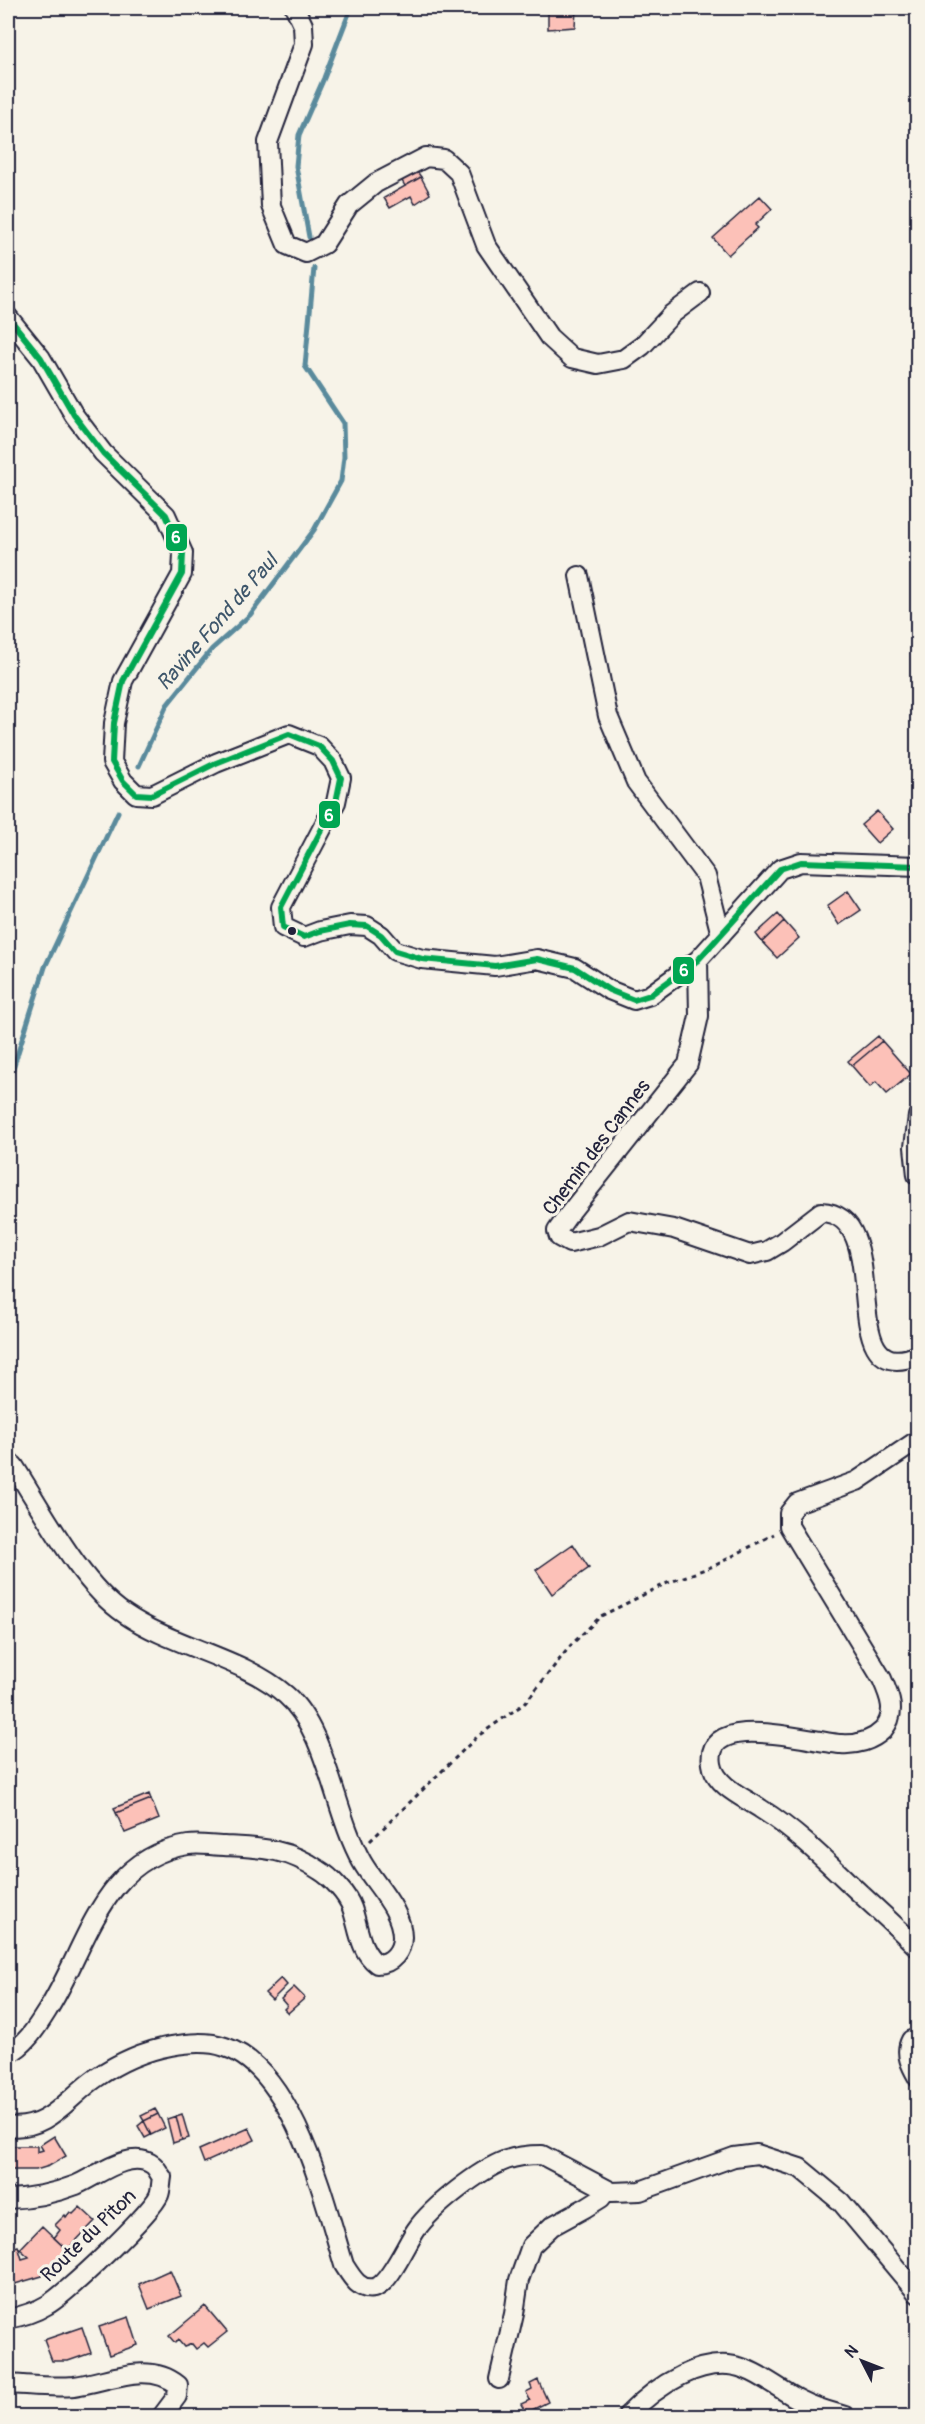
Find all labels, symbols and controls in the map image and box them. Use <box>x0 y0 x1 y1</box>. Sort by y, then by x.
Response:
line badge: 6 <box>165 523 188 552</box>
text: 6 <box>171 528 181 548</box>
water label: Ravine Fond de Paul <box>151 547 285 696</box>
line badge: 6 <box>318 800 341 829</box>
text: 6 <box>324 806 334 826</box>
unlabelled marker <box>286 925 298 937</box>
line badge: 6 <box>672 956 695 985</box>
text: 6 <box>679 961 689 981</box>
street label: Chemin des Cannes <box>537 1074 656 1220</box>
street label: Route du Piton <box>35 2184 141 2287</box>
north arrow <box>832 2331 892 2391</box>
text: N <box>841 2341 863 2362</box>

